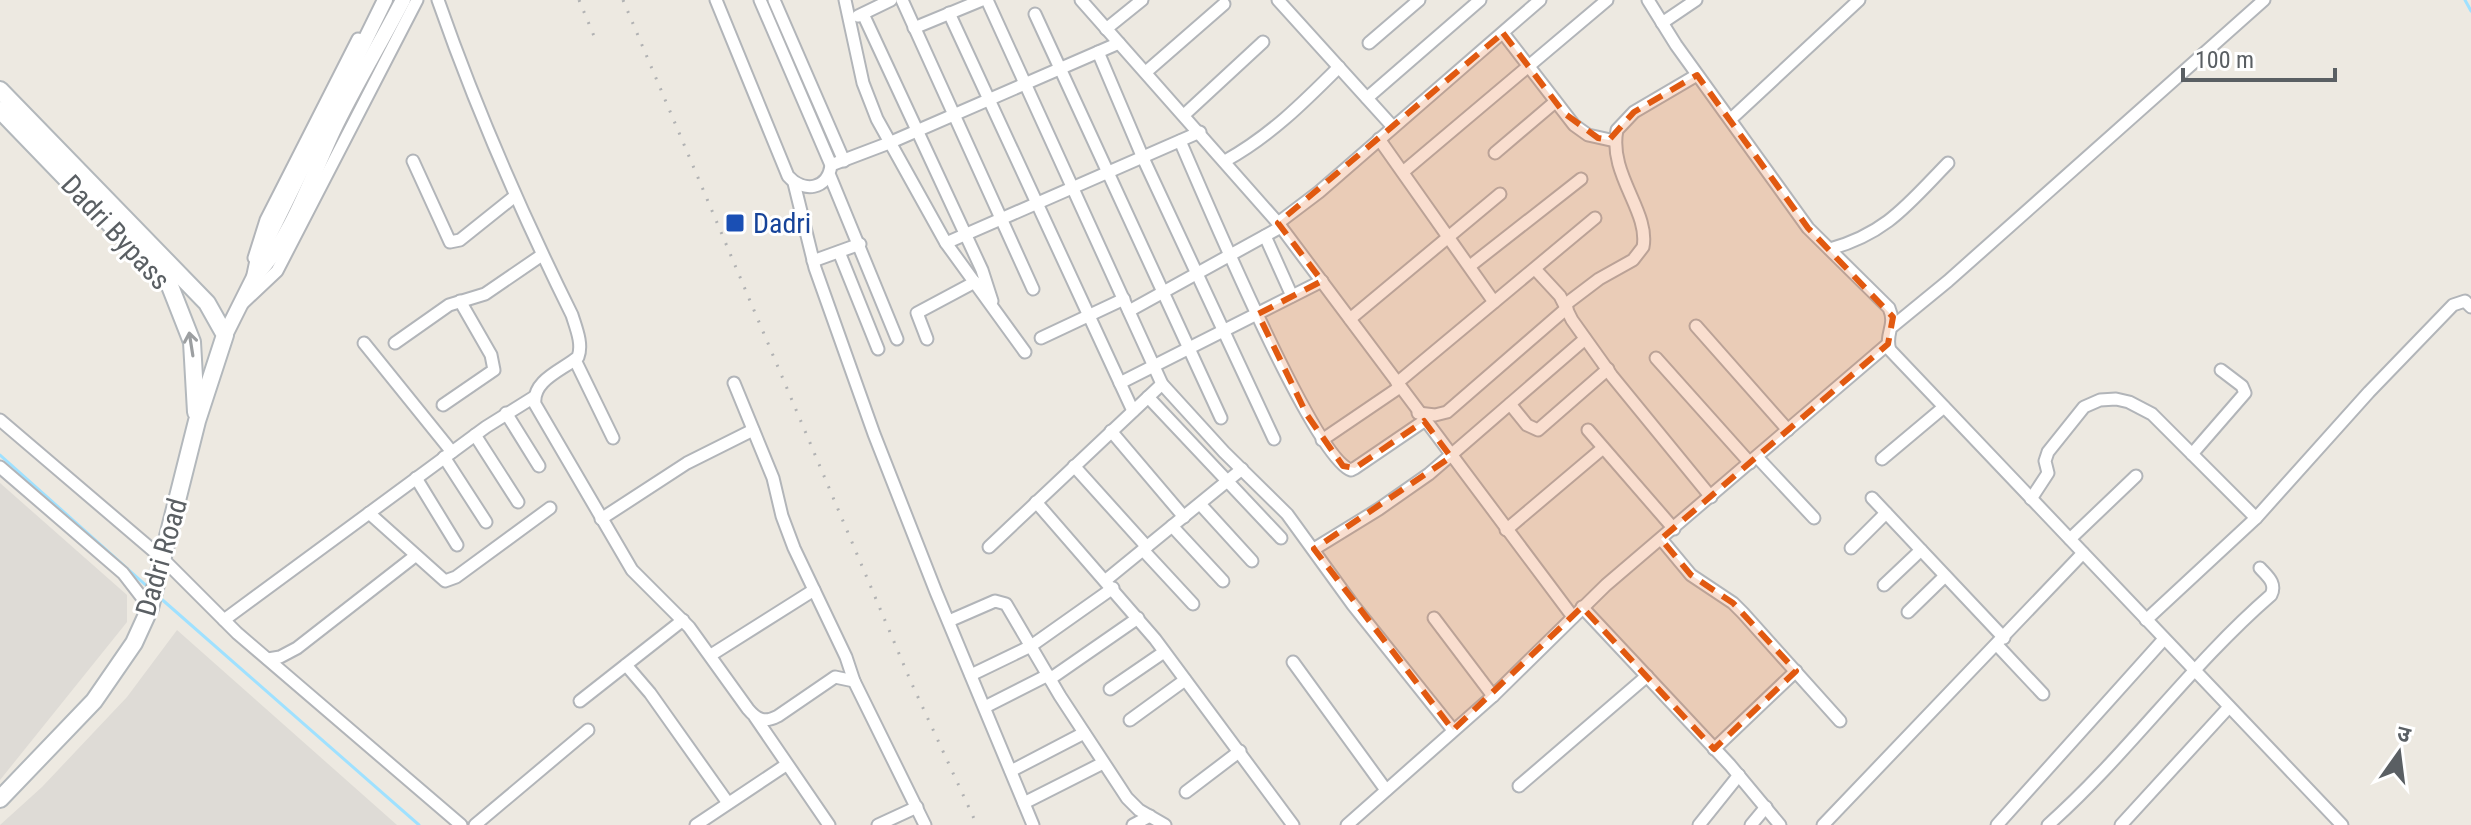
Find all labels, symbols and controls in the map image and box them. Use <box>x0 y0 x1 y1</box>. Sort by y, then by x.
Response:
scale bar <box>2183 32 2335 82</box>
text: 100 m <box>2195 46 2254 74</box>
street label: Dadri Bypass <box>54 168 177 296</box>
place label: Dadri <box>753 207 811 240</box>
marker: Dadri <box>724 212 746 234</box>
one-way arrow <box>183 332 198 357</box>
street label: Dadri Road <box>129 494 194 620</box>
north arrow <box>2359 713 2439 793</box>
text: उ <box>2394 720 2414 748</box>

